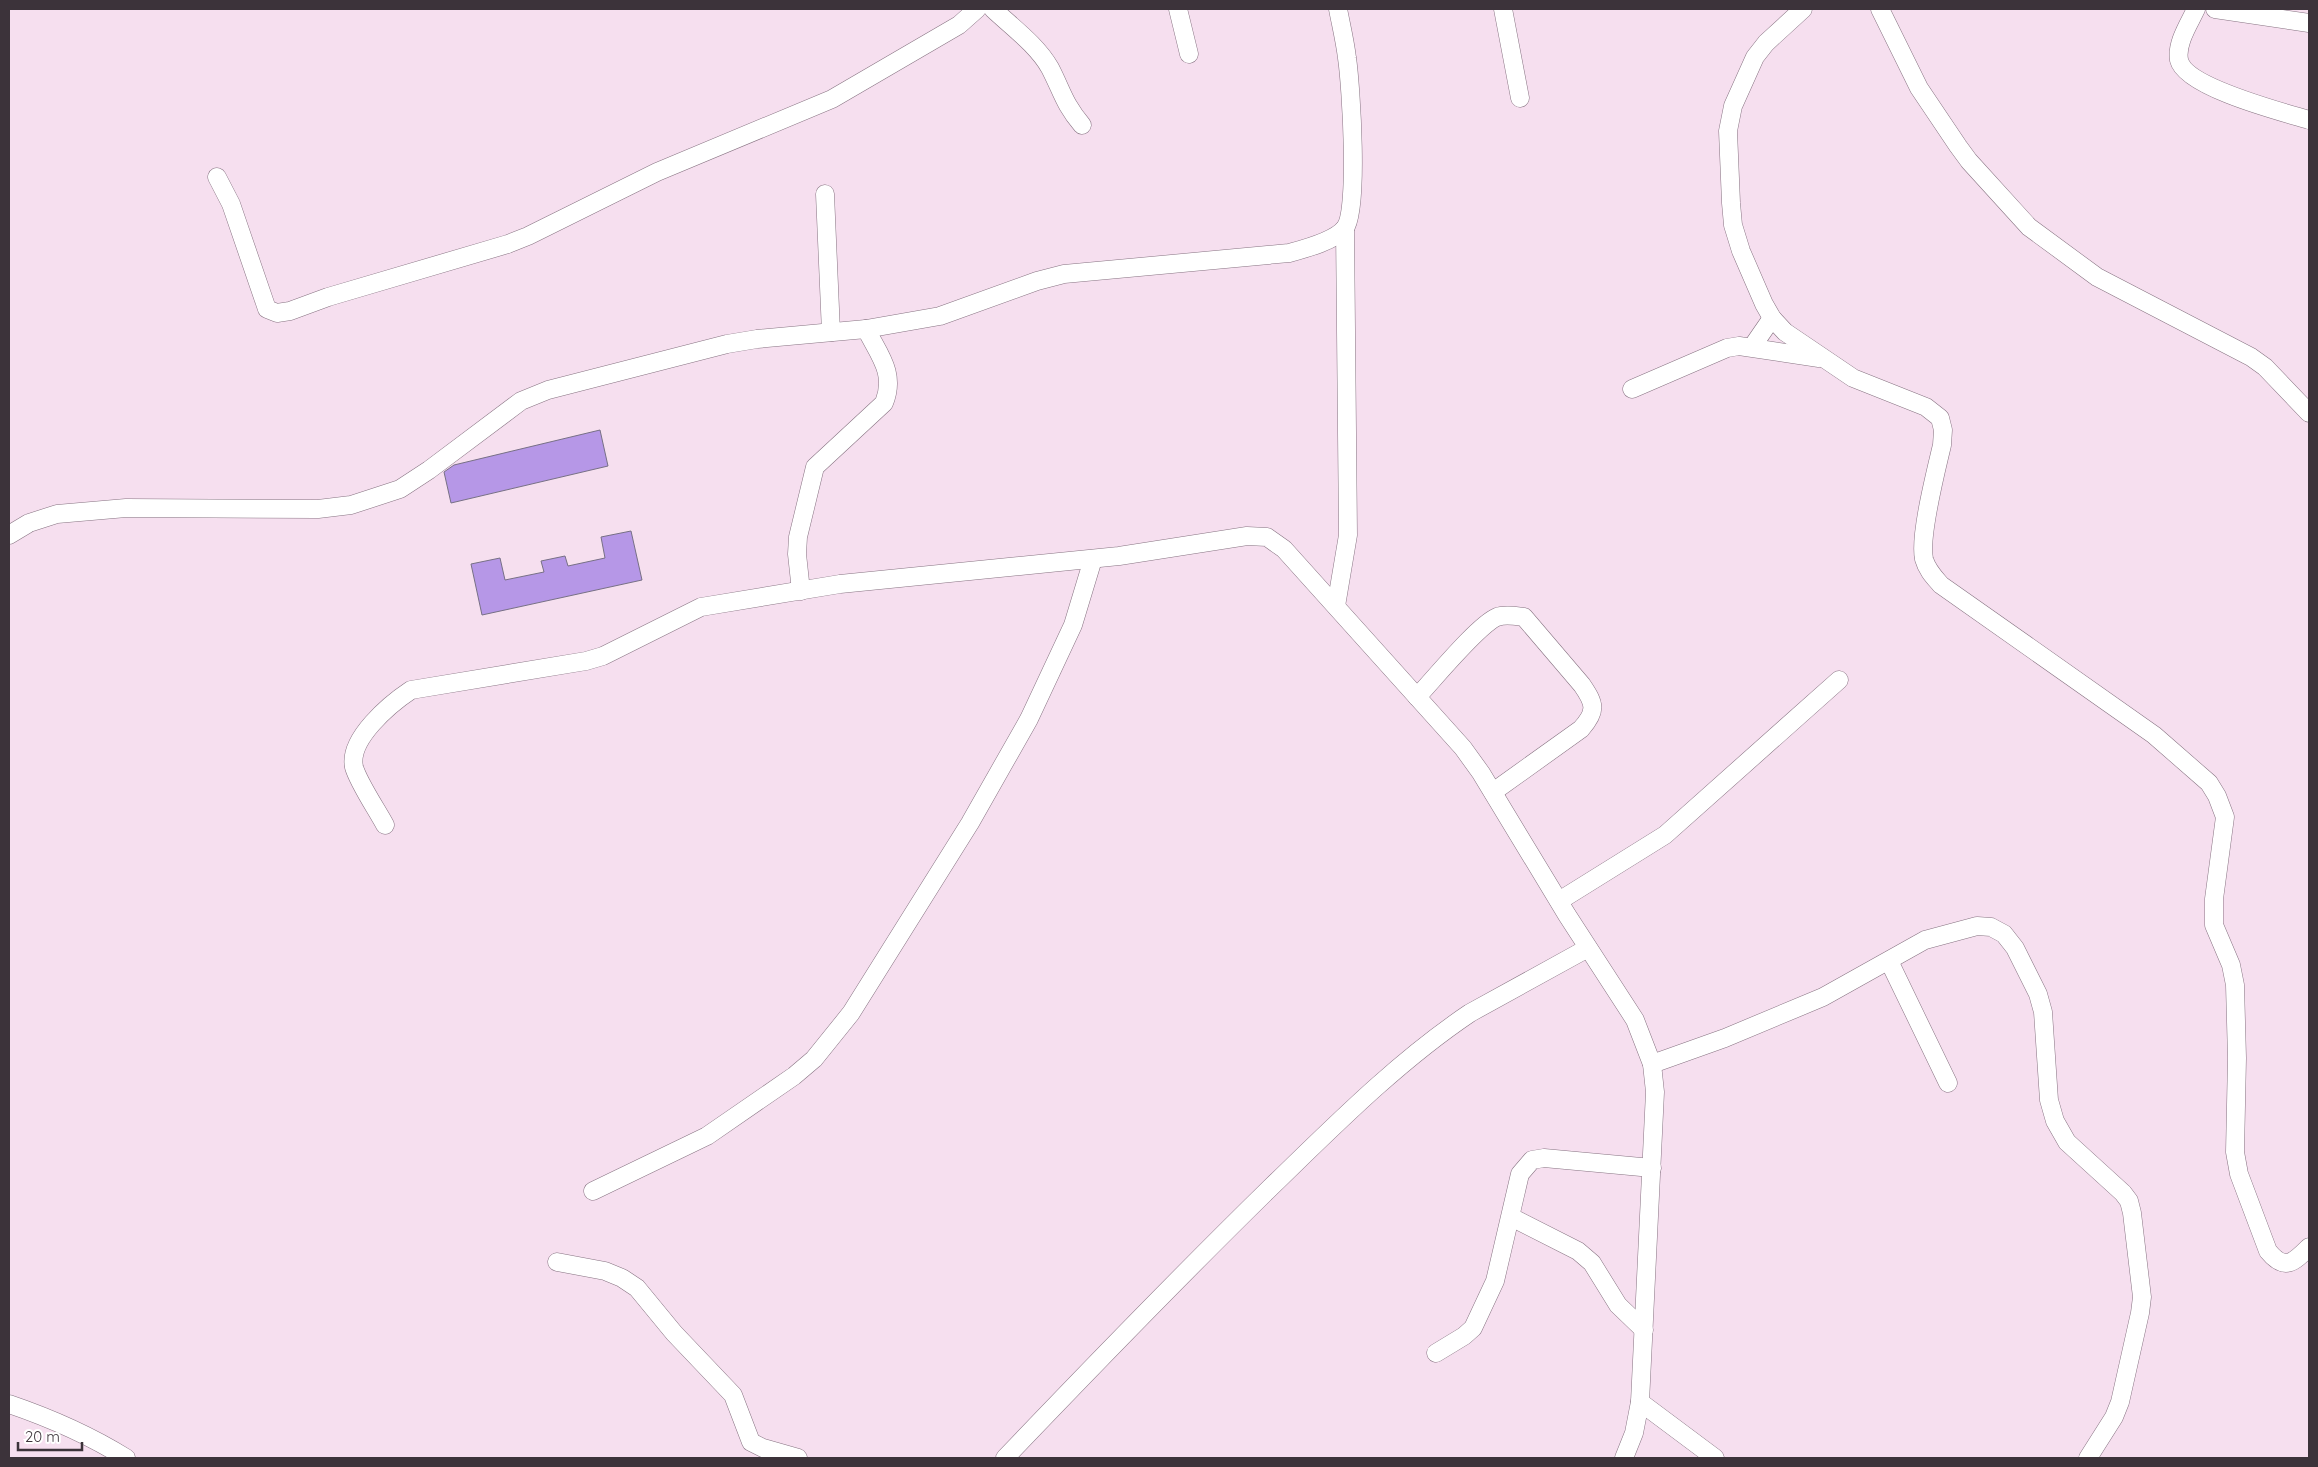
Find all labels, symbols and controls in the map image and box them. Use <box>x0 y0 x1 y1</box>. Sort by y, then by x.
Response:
scale bar <box>18 1420 81 1452</box>
text: 20 m <box>25 1427 60 1446</box>

